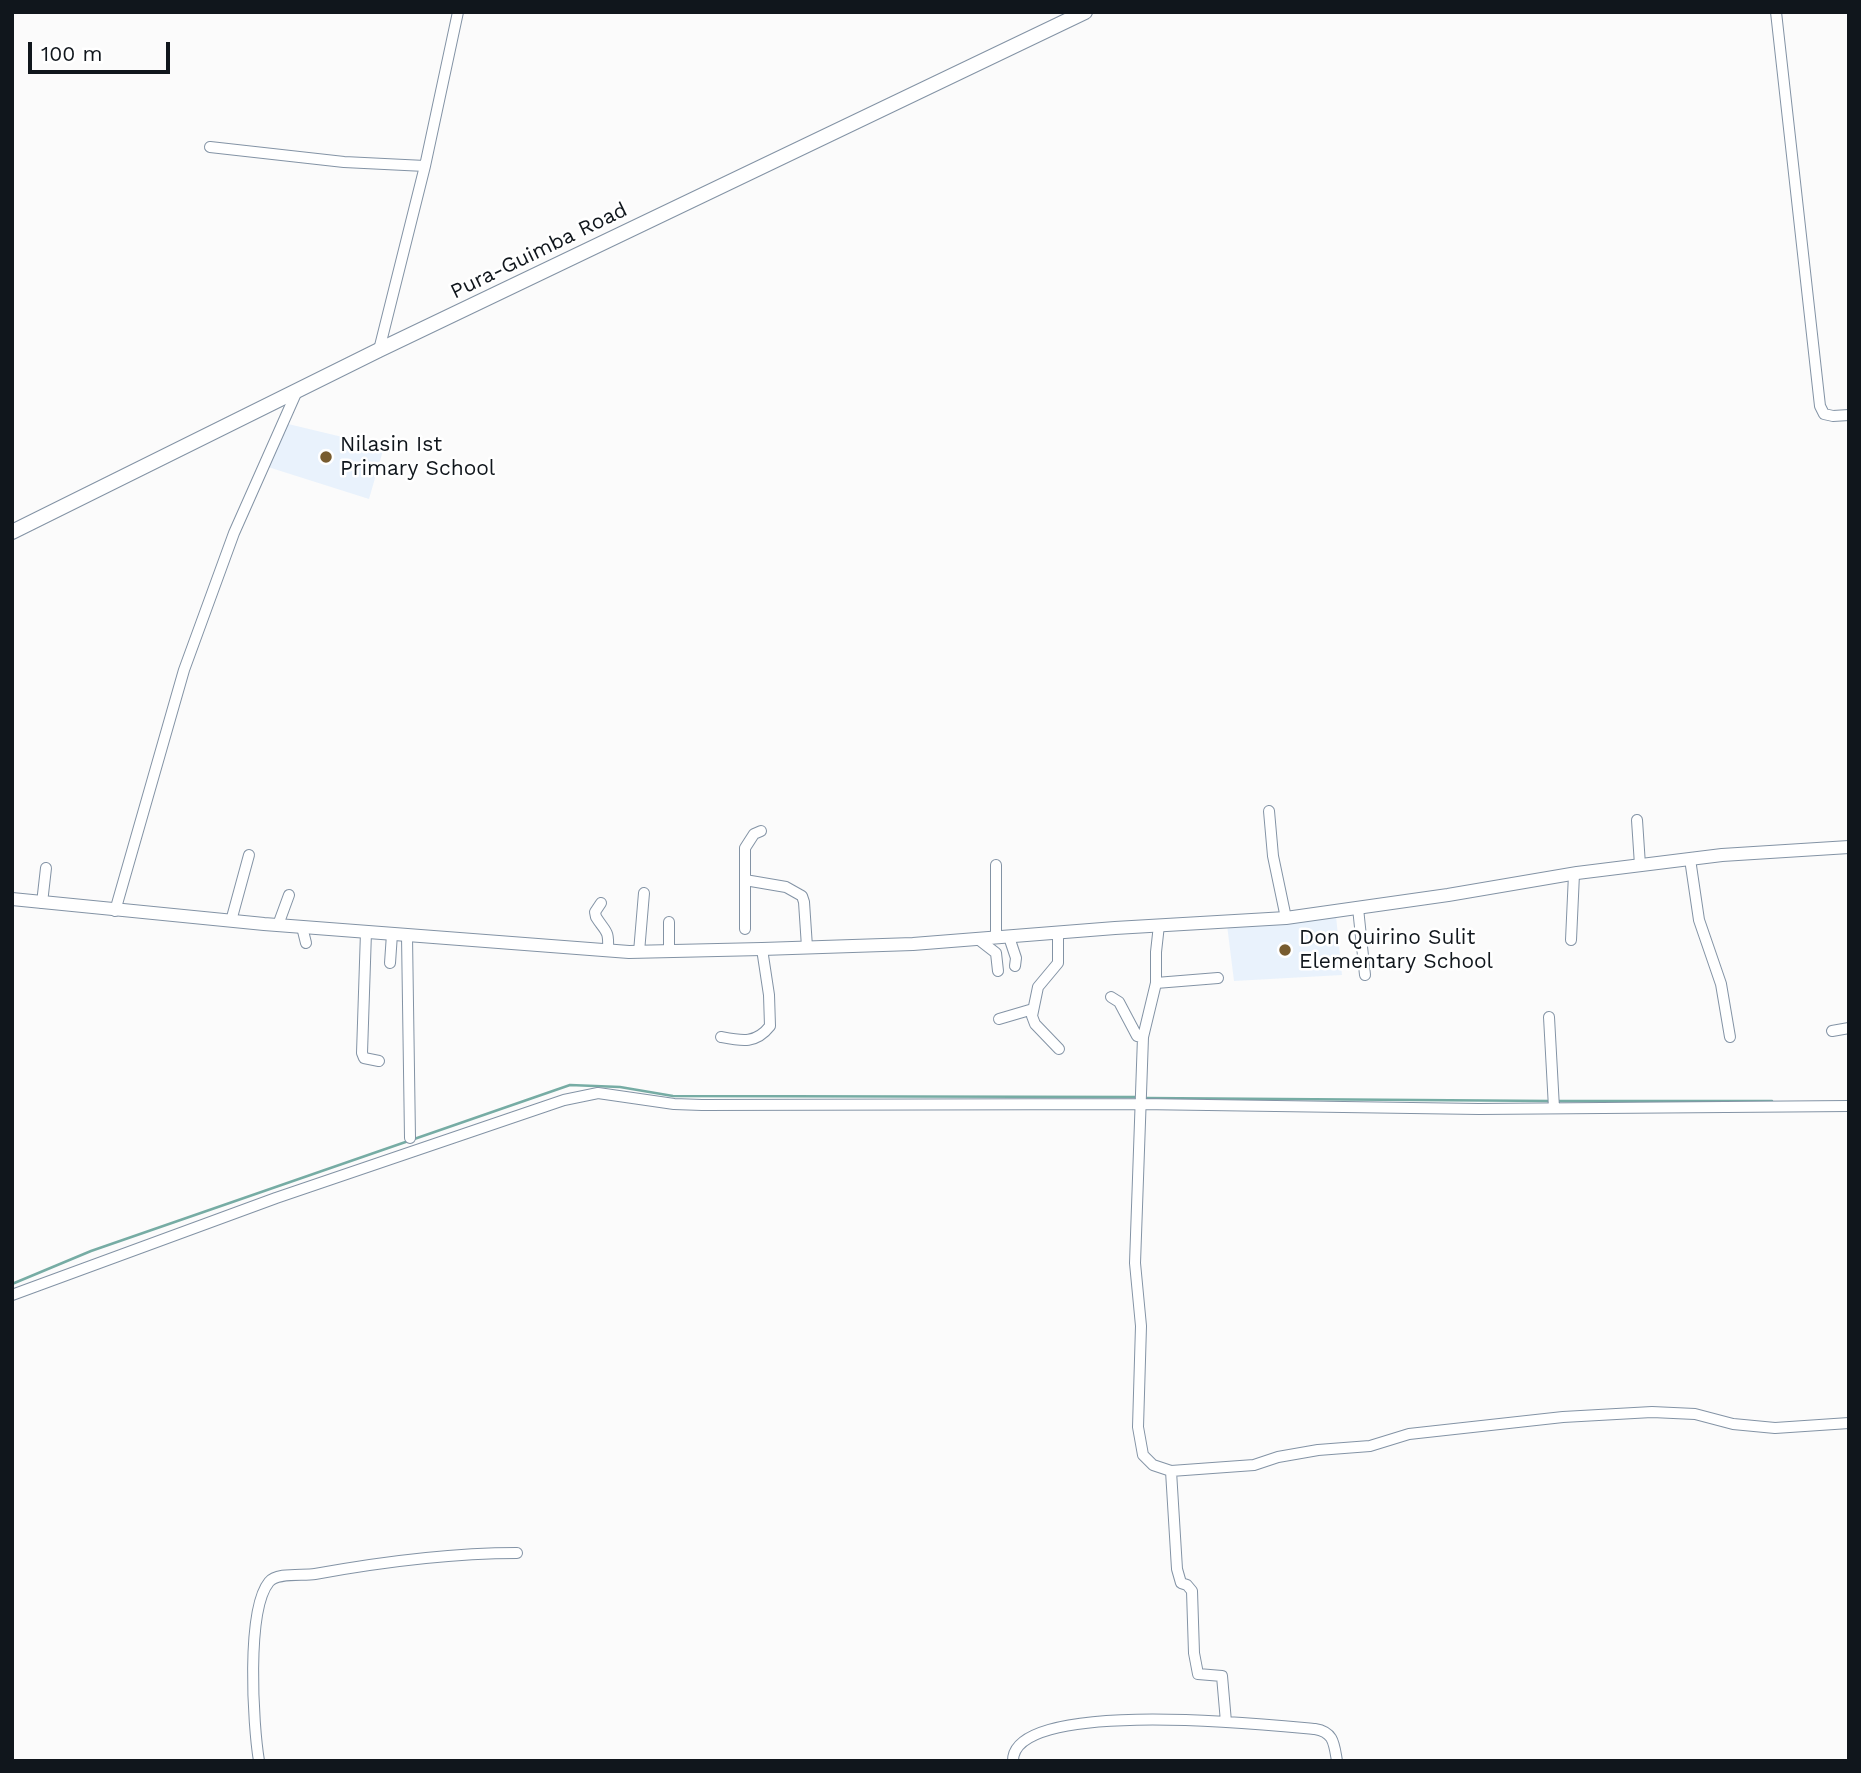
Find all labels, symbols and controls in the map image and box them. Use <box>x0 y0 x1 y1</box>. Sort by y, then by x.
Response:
scale bar <box>32 28 173 72</box>
text: 100 m <box>41 41 103 66</box>
street label: Pura-Guimba Road <box>447 197 631 305</box>
place label: Nilasin Ist Primary School <box>340 432 495 482</box>
marker: Nilasin Ist Primary School <box>318 449 334 465</box>
place label: Don Quirino Sulit Elementary School <box>1299 925 1493 975</box>
marker: Don Quirino Sulit Elementary School <box>1277 942 1293 958</box>

